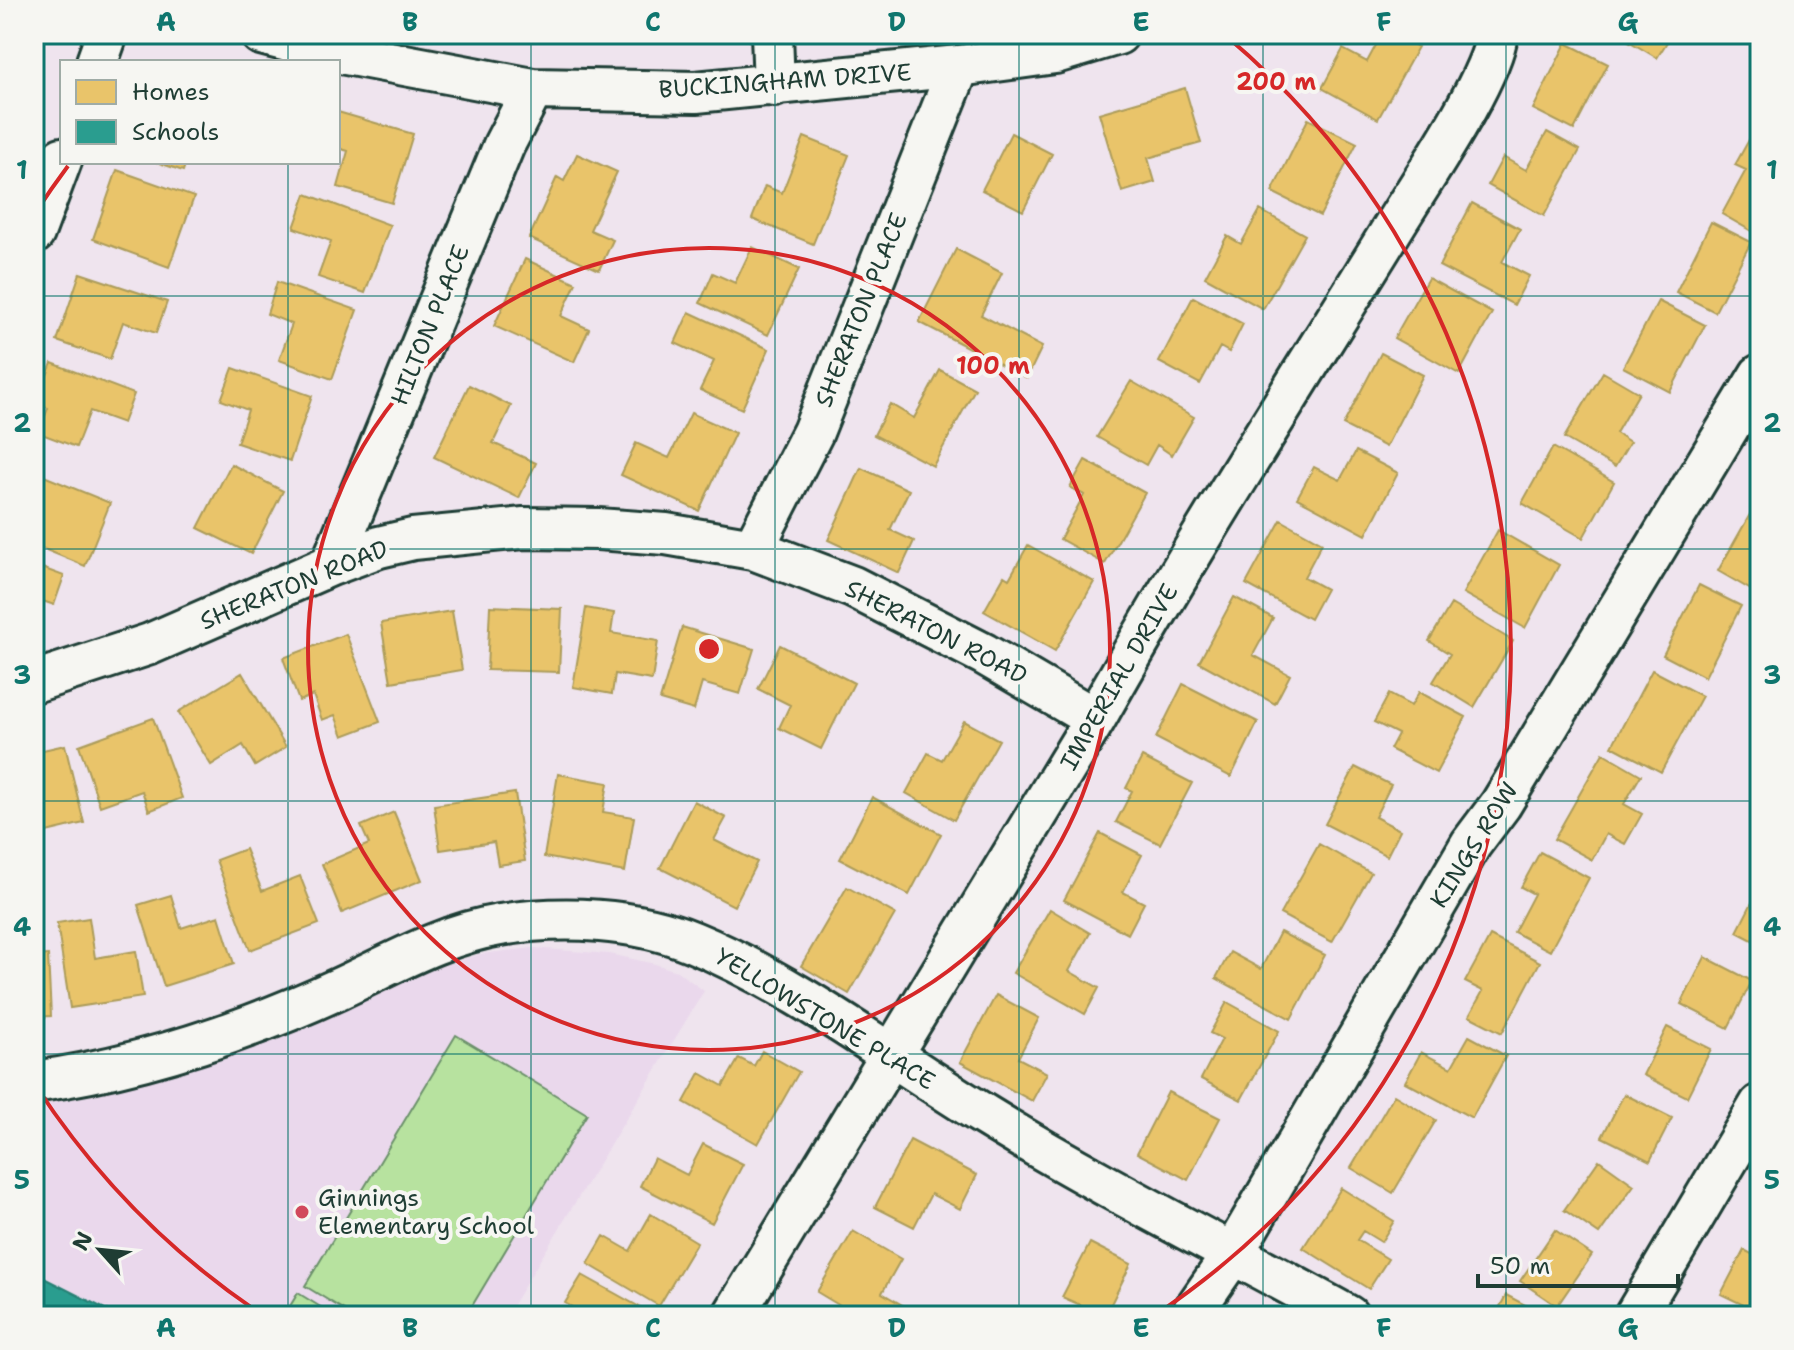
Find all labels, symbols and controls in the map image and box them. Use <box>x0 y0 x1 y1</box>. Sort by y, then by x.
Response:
text: A <box>156 4 176 39</box>
text: B <box>402 4 418 39</box>
text: C <box>645 4 661 39</box>
text: D <box>888 4 906 39</box>
text: E <box>1132 4 1150 39</box>
text: F <box>1376 4 1392 39</box>
text: G <box>1618 4 1639 39</box>
street label: BUCKINGHAM DRIVE <box>658 56 912 106</box>
legend <box>60 60 340 164</box>
text: 200 m <box>1236 66 1316 98</box>
text: Homes <box>132 76 210 108</box>
text: Schools <box>132 116 219 148</box>
text: 1 <box>16 152 28 187</box>
text: 1 <box>1766 152 1778 187</box>
street label: SHERATON PLACE <box>807 208 915 412</box>
street label: HILTON PLACE <box>383 240 477 410</box>
text: 100 m <box>956 350 1030 382</box>
text: 2 <box>13 405 31 440</box>
text: 2 <box>1763 405 1781 440</box>
street label: SHERATON ROAD <box>195 533 393 637</box>
street label: SHERATON ROAD <box>840 572 1032 692</box>
street label: IMPERIAL DRIVE <box>1053 578 1185 776</box>
centre of rings <box>695 635 723 663</box>
text: 3 <box>13 657 31 692</box>
text: 3 <box>1763 657 1781 692</box>
street label: KINGS ROW <box>1423 776 1525 914</box>
text: 4 <box>13 909 31 944</box>
text: 4 <box>1763 909 1781 944</box>
street label: YELLOWSTONE PLACE <box>709 941 941 1097</box>
text: 5 <box>14 1162 30 1197</box>
text: 5 <box>1764 1162 1780 1197</box>
place label: Ginnings Elementary School <box>318 1182 535 1242</box>
marker: Ginnings Elementary School <box>293 1203 311 1221</box>
north arrow <box>60 1210 140 1290</box>
text: N <box>66 1227 100 1255</box>
scale bar <box>1478 1238 1678 1288</box>
text: 50 m <box>1490 1250 1550 1282</box>
text: A <box>156 1310 176 1345</box>
text: B <box>402 1310 418 1345</box>
text: C <box>645 1310 661 1345</box>
text: D <box>888 1310 906 1345</box>
text: E <box>1132 1310 1150 1345</box>
text: F <box>1376 1310 1392 1345</box>
text: G <box>1618 1310 1639 1345</box>

